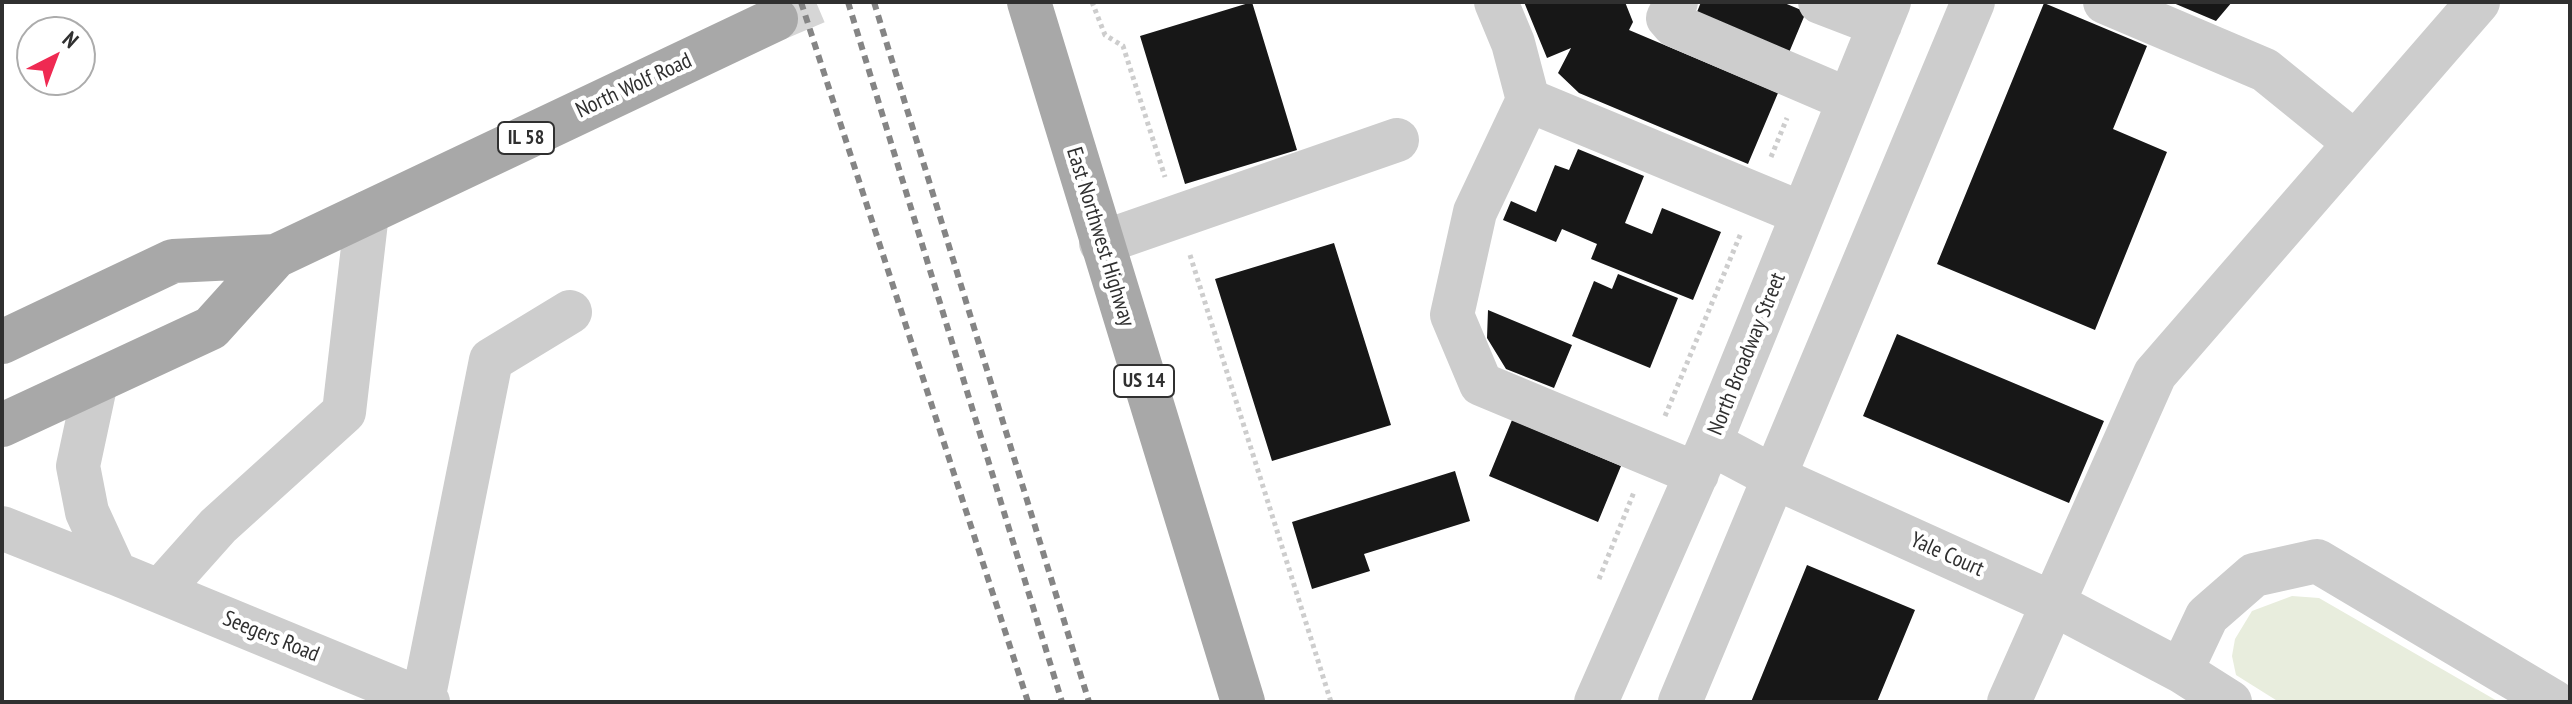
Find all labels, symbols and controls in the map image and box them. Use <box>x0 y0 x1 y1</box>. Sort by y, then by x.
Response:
north arrow <box>16 16 96 96</box>
text: N <box>57 25 85 54</box>
street label: North Wolf Road <box>572 48 696 124</box>
road number: IL 58 <box>498 122 554 154</box>
street label: East Northwest Highway <box>1060 144 1140 330</box>
street label: North Broadway Street <box>1702 269 1792 439</box>
road number: US 14 <box>1114 365 1174 397</box>
street label: Yale Court <box>1906 527 1988 583</box>
street label: Seegers Road <box>219 606 323 668</box>

